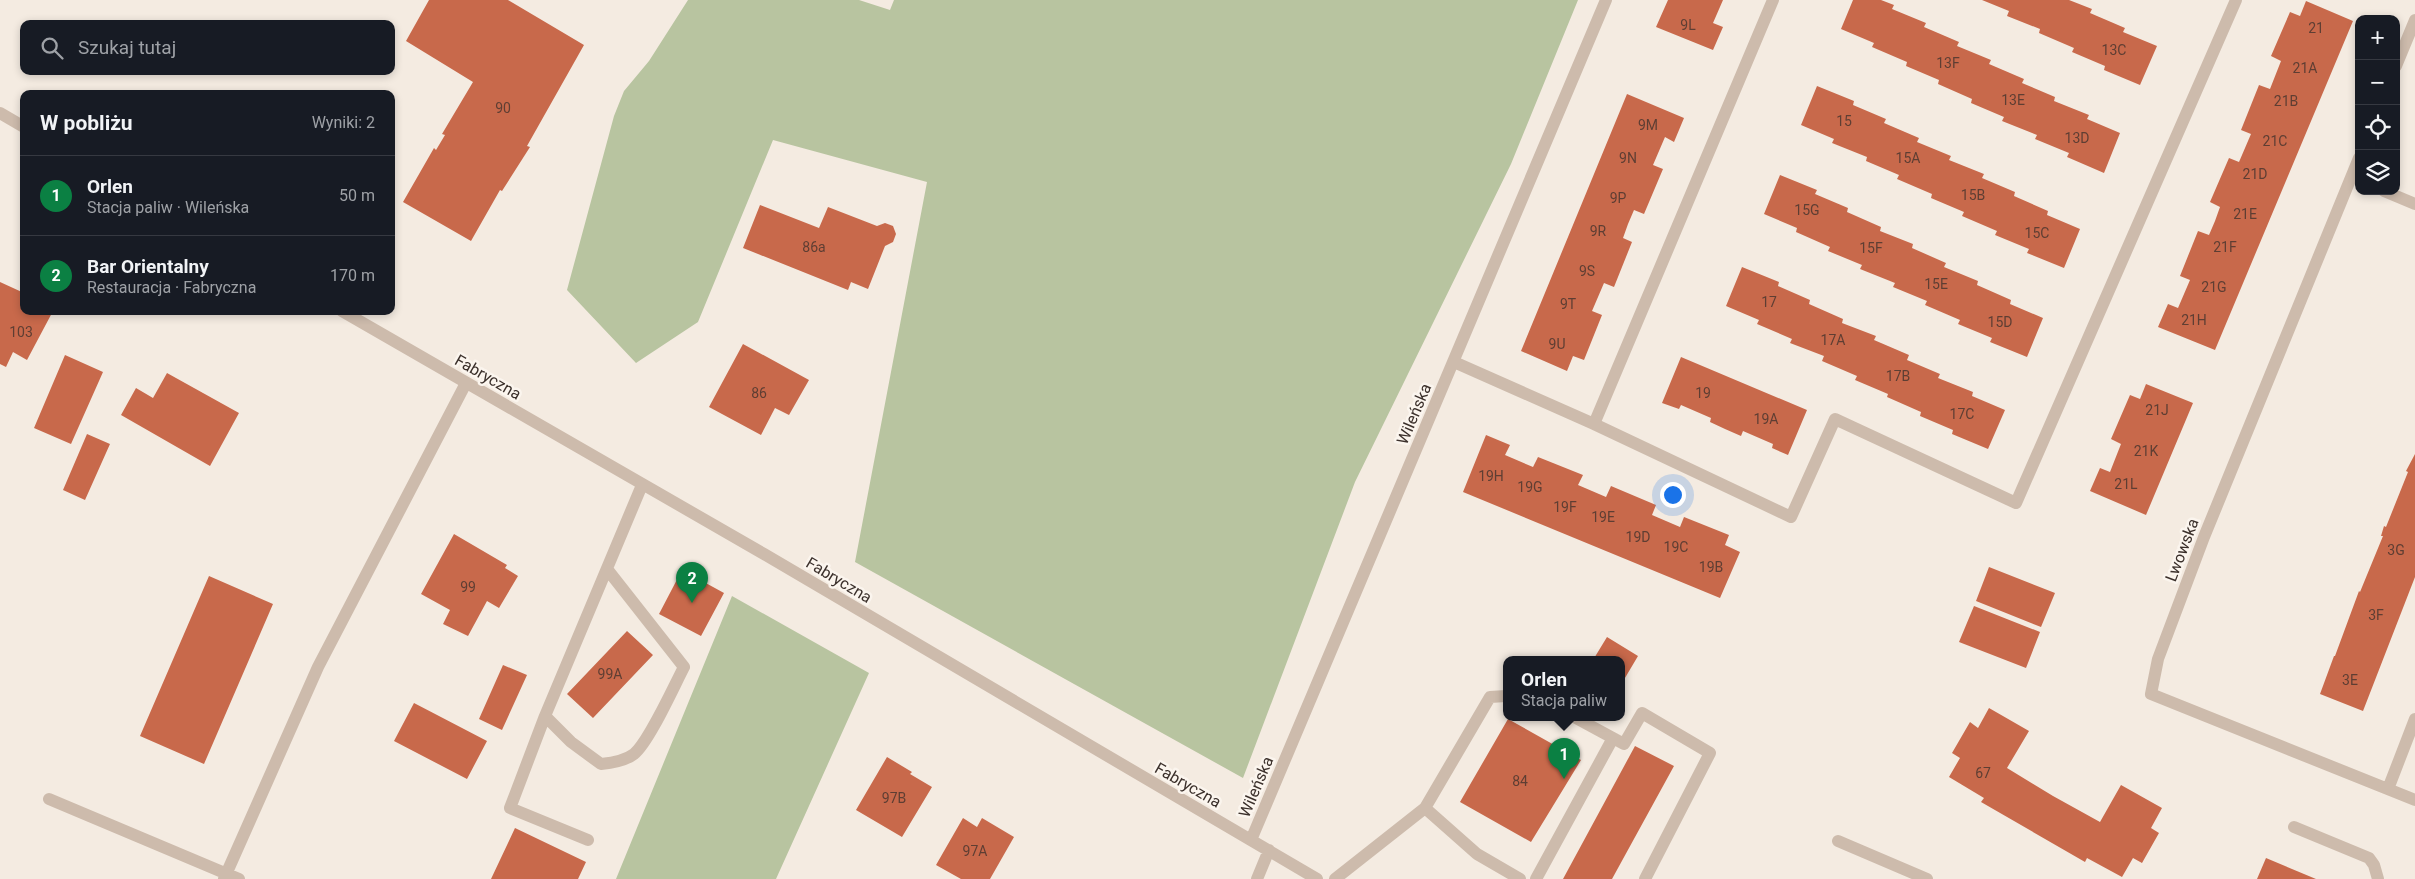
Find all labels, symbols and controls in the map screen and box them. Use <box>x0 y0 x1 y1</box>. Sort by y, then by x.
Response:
map controls <box>2355 15 2400 195</box>
button: + <box>2355 15 2400 60</box>
house number: 9L <box>1680 17 1696 33</box>
search box <box>20 20 395 75</box>
house number: 21 <box>2308 20 2324 36</box>
icon: search <box>38 34 66 62</box>
text: Szukaj tutaj <box>78 36 176 59</box>
house number: 13C <box>2102 42 2126 58</box>
house number: 13F <box>1936 55 1960 71</box>
house number: 21A <box>2293 60 2317 76</box>
button: − <box>2355 60 2400 105</box>
house number: 13E <box>2001 92 2025 108</box>
house number: 21B <box>2274 93 2298 109</box>
house number: 90 <box>495 100 511 116</box>
button: locate <box>2355 105 2400 150</box>
text: W pobliżu <box>40 111 133 135</box>
text: Wyniki: 2 <box>312 113 375 132</box>
house number: 15 <box>1836 113 1852 129</box>
house number: 9M <box>1638 117 1658 133</box>
house number: 13D <box>2065 130 2089 146</box>
house number: 21C <box>2263 133 2287 149</box>
house number: 9N <box>1619 150 1637 166</box>
house number: 15A <box>1896 150 1920 166</box>
button: layers <box>2355 150 2400 195</box>
house number: 21D <box>2243 166 2267 182</box>
text: Orlen <box>87 175 133 198</box>
text: 1 <box>51 186 61 205</box>
text: 50 m <box>339 186 375 205</box>
house number: 15B <box>1961 187 1985 203</box>
house number: 9P <box>1610 190 1627 206</box>
text: Stacja paliw · Wileńska <box>87 198 249 217</box>
house number: 15G <box>1794 202 1820 218</box>
house number: 21E <box>2233 206 2257 222</box>
house number: 9R <box>1590 223 1607 239</box>
house number: 15C <box>2025 225 2049 241</box>
house number: 86a <box>802 239 826 255</box>
house number: 21F <box>2213 239 2237 255</box>
house number: 15F <box>1859 240 1883 256</box>
text: Bar Orientalny <box>87 255 209 278</box>
house number: 9S <box>1579 263 1595 279</box>
text: 2 <box>51 266 61 285</box>
text: 170 m <box>330 266 375 285</box>
house number: 15E <box>1924 276 1948 292</box>
text: Restauracja · Fabryczna <box>87 278 256 297</box>
house number: 21G <box>2201 279 2227 295</box>
house number: 17 <box>1761 294 1777 310</box>
house number: 9T <box>1560 296 1577 312</box>
house number: 21H <box>2181 312 2207 328</box>
house number: 15D <box>1988 314 2012 330</box>
house number: 103 <box>9 324 33 340</box>
house number: 17A <box>1821 332 1845 348</box>
house number: 9U <box>1549 336 1565 352</box>
street label: Fabryczna <box>452 350 524 404</box>
house number: 17B <box>1886 368 1910 384</box>
street label: Wileńska <box>1393 381 1435 447</box>
house number: 86 <box>751 385 767 401</box>
house number: 19 <box>1695 385 1711 401</box>
house number: 21J <box>2145 402 2169 418</box>
house number: 17C <box>1950 406 1974 422</box>
house number: 19A <box>1754 411 1778 427</box>
house number: 21K <box>2134 443 2158 459</box>
house number: 19H <box>1478 468 1504 484</box>
house number: 21L <box>2114 476 2138 492</box>
house number: 19G <box>1517 479 1543 495</box>
your location <box>1660 482 1686 508</box>
house number: 19F <box>1553 499 1577 515</box>
house number: 19E <box>1591 509 1615 525</box>
street label: Lwowska <box>2161 516 2203 584</box>
house number: 19D <box>1626 529 1650 545</box>
house number: 19C <box>1664 539 1688 555</box>
house number: 3G <box>2387 542 2405 558</box>
street label: Fabryczna <box>803 553 875 607</box>
house number: 19B <box>1699 559 1723 575</box>
pin: 2 <box>676 562 708 603</box>
house number: 99 <box>460 579 476 595</box>
house number: 3F <box>2368 607 2384 623</box>
popup <box>1503 656 1625 721</box>
house number: 99A <box>598 666 622 682</box>
text: Orlen <box>1521 668 1567 691</box>
house number: 3E <box>2342 672 2358 688</box>
text: Stacja paliw <box>1521 691 1607 710</box>
pin: 1 <box>1548 738 1580 779</box>
street label: Wileńska <box>1235 754 1277 820</box>
street label: Fabryczna <box>1152 758 1224 812</box>
house number: 67 <box>1975 765 1991 781</box>
house number: 84 <box>1512 773 1528 789</box>
house number: 97B <box>882 790 906 806</box>
house number: 97A <box>963 843 987 859</box>

